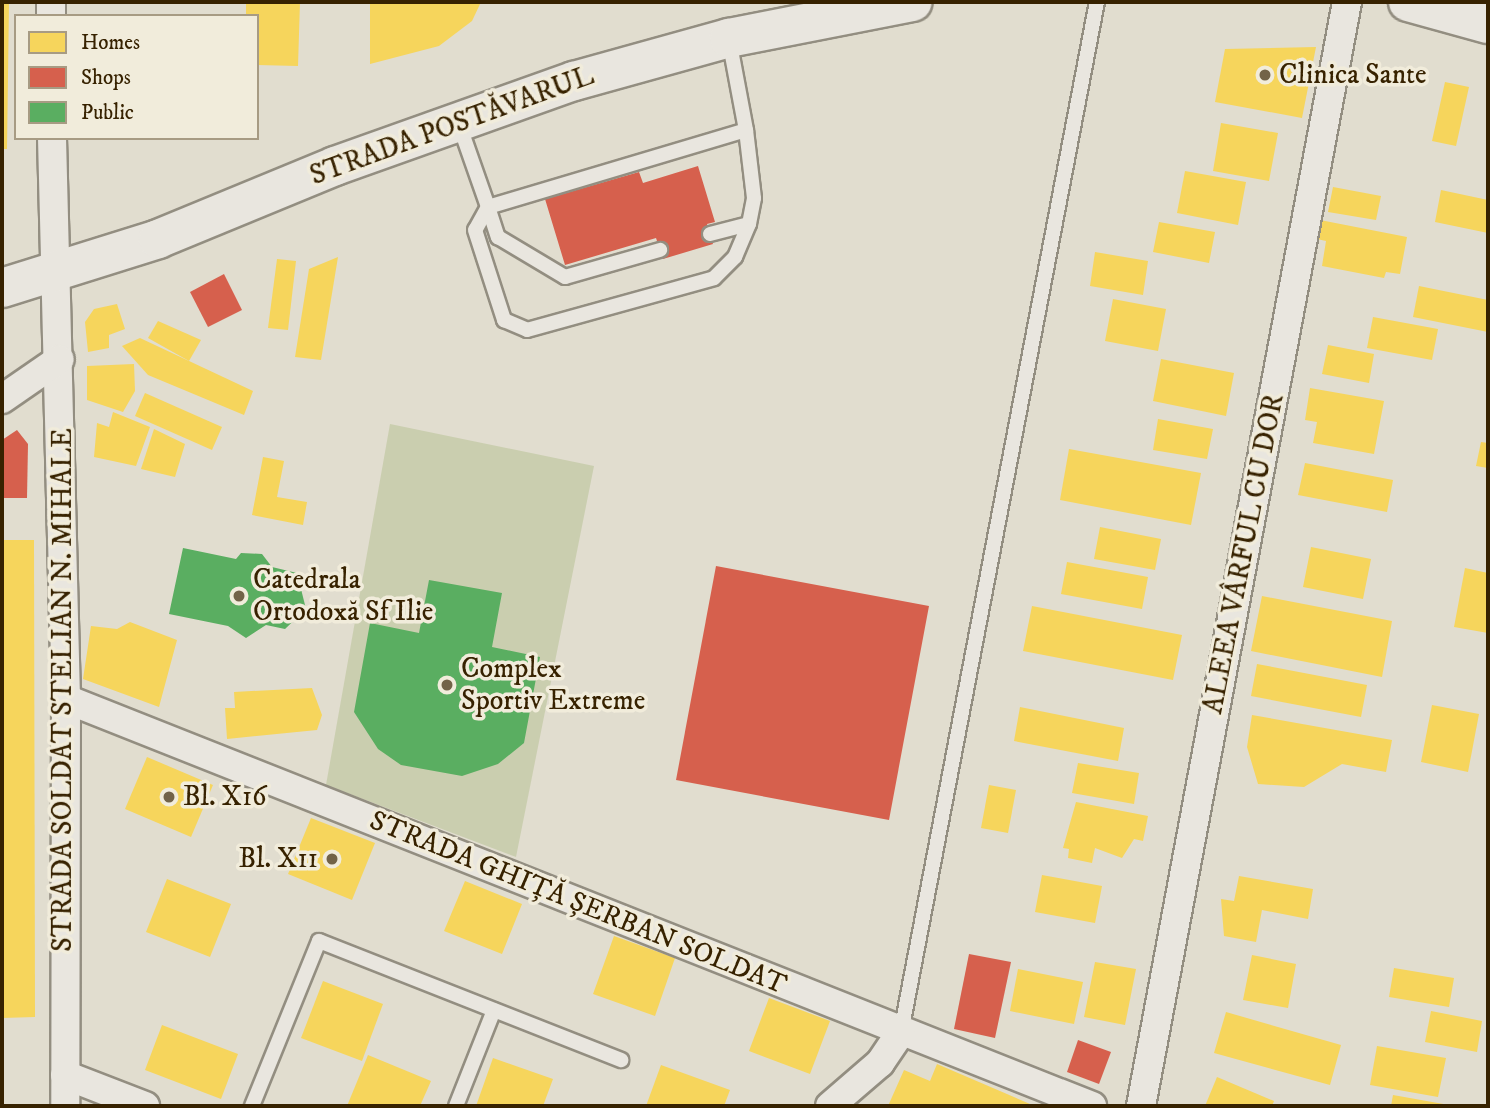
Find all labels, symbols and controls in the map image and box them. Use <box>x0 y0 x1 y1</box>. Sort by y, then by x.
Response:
legend <box>14 14 259 140</box>
text: Homes <box>81 30 140 56</box>
place label: Clinica Sante <box>1279 58 1427 92</box>
street label: STRADA POSTĂVARUL <box>306 59 598 193</box>
text: Shops <box>81 65 131 91</box>
marker: Clinica Sante <box>1257 67 1273 83</box>
text: Public <box>81 100 134 126</box>
street label: ALEEA VÂRFUL CU DOR <box>1197 391 1291 717</box>
street label: STRADA SOLDAT STELIAN N. MIHALE <box>46 428 80 952</box>
place label: Catedrala Ortodoxă Sf Ilie <box>253 563 433 629</box>
marker: Catedrala Ortodoxă Sf Ilie <box>231 588 247 604</box>
place label: Complex Sportiv Extreme <box>461 652 645 718</box>
marker: Complex Sportiv Extreme <box>439 677 455 693</box>
place label: Bl. X16 <box>183 780 267 814</box>
marker: Bl. X16 <box>161 789 177 805</box>
street label: STRADA GHIȚĂ ȘERBAN SOLDAT <box>365 804 791 1002</box>
place label: Bl. X11 <box>239 842 318 876</box>
marker: Bl. X11 <box>324 851 340 867</box>

